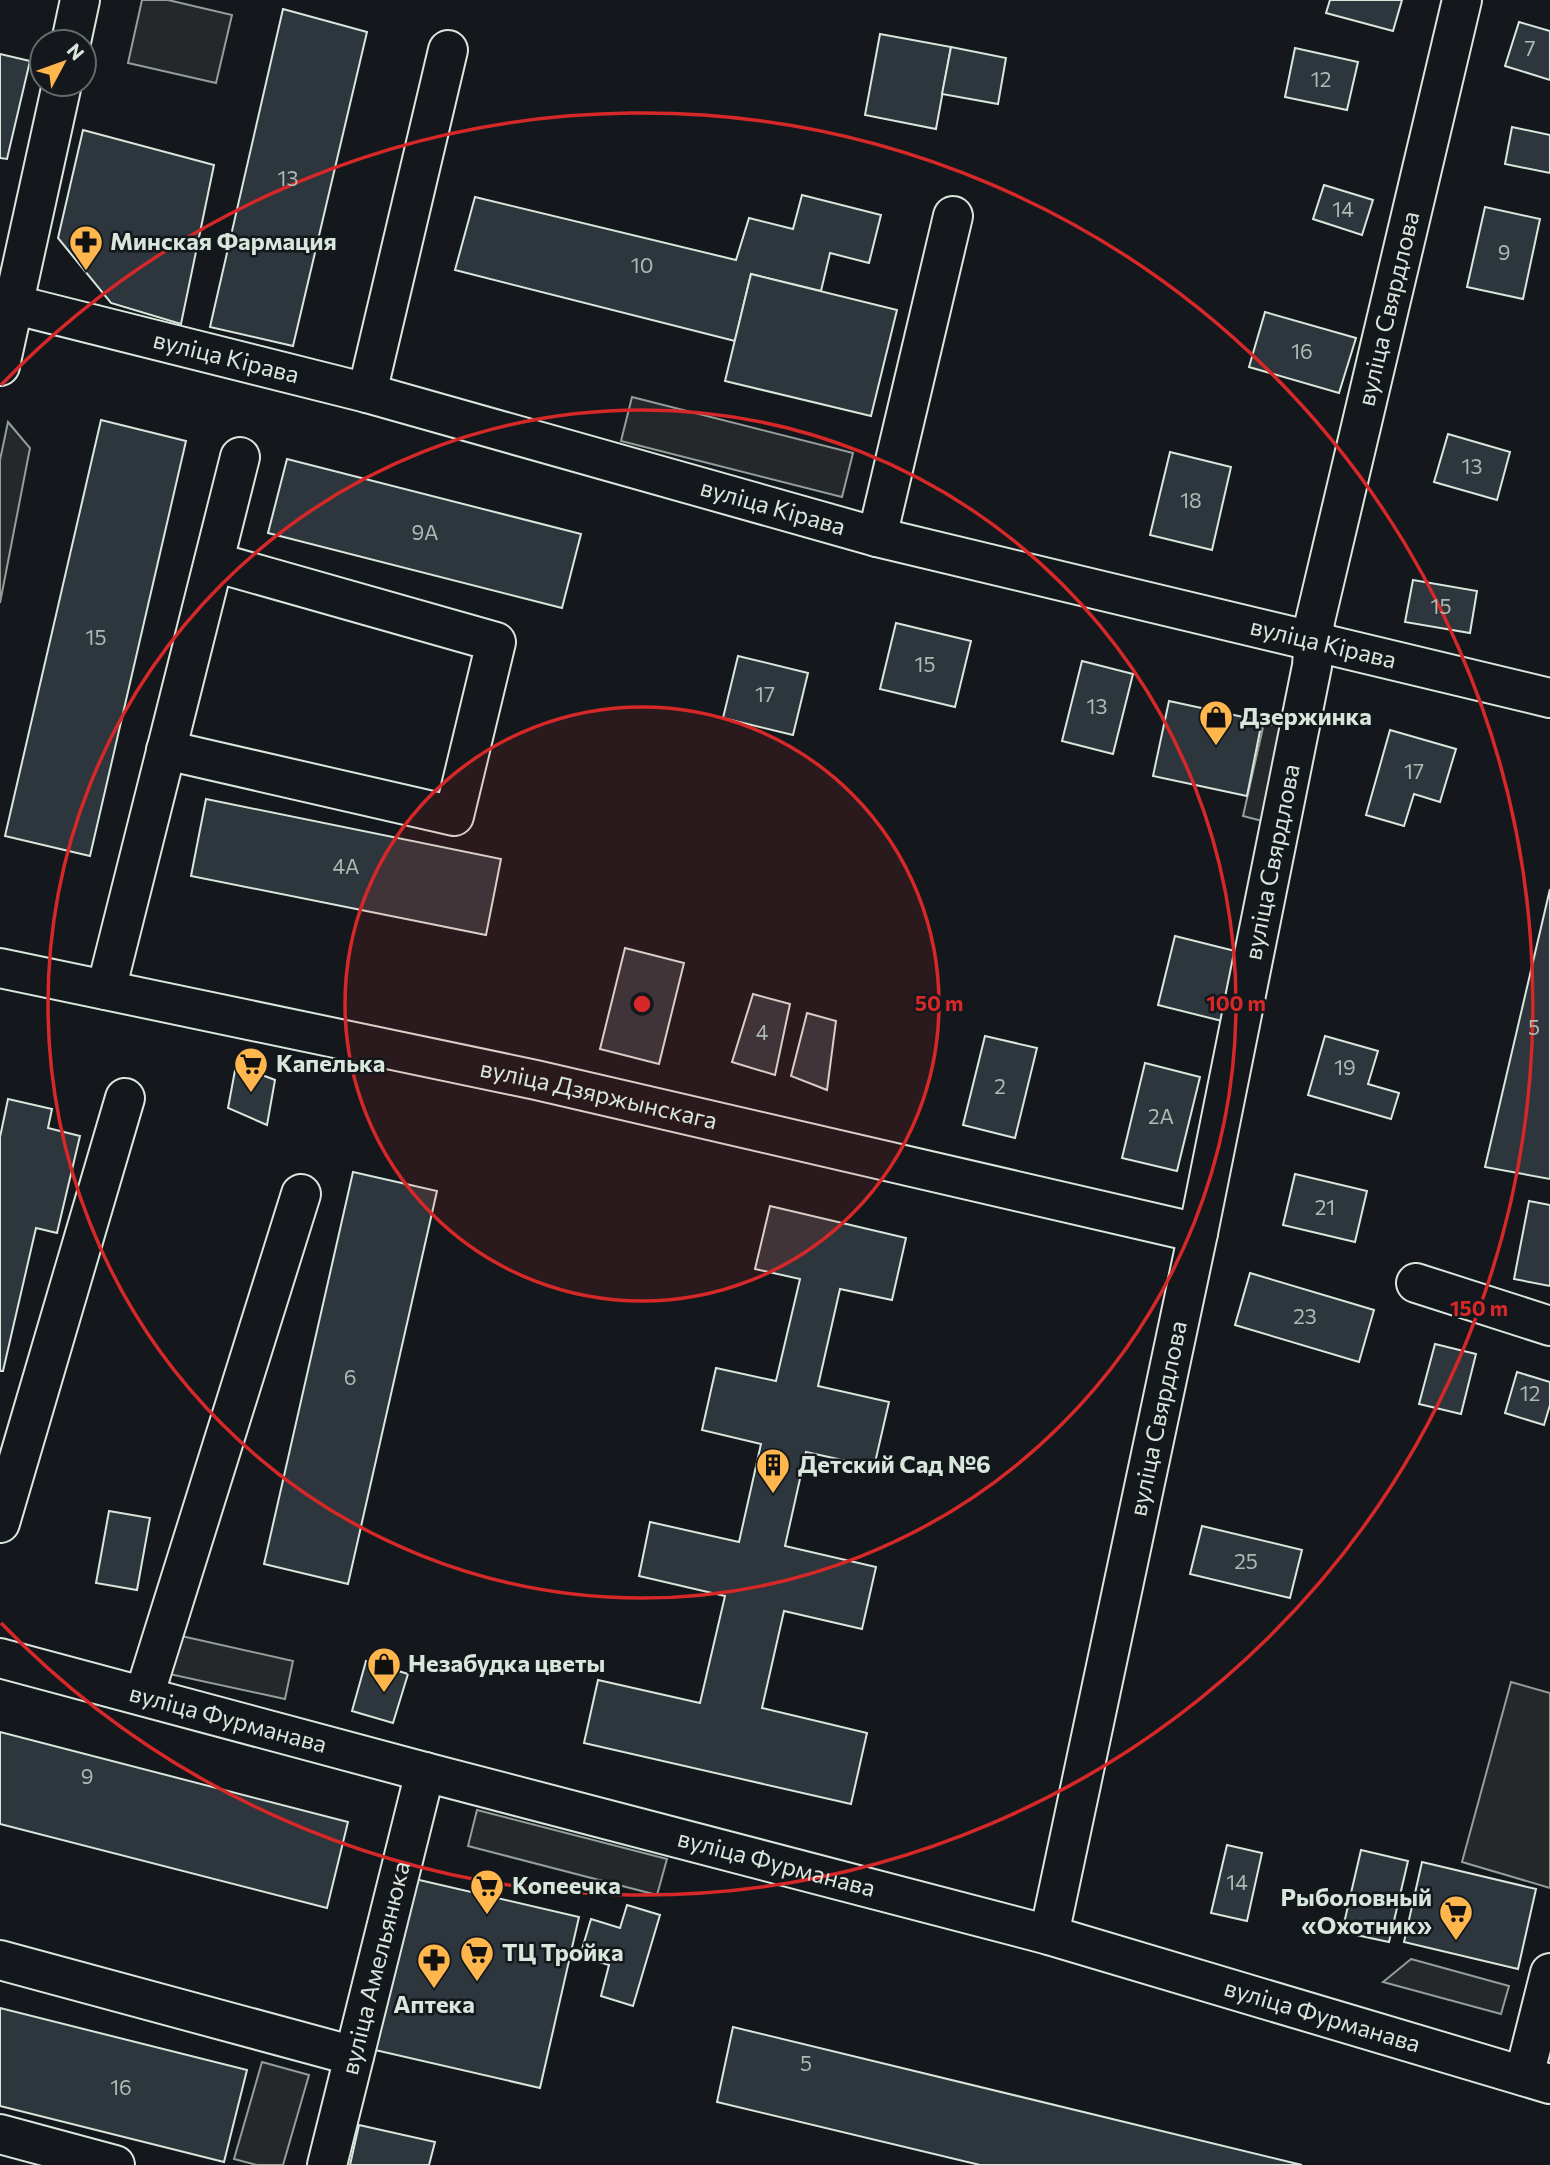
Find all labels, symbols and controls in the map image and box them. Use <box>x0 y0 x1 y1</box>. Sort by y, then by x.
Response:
north arrow <box>28 28 98 98</box>
house number: 7 <box>1524 35 1536 60</box>
text: N <box>63 39 90 64</box>
house number: 12 <box>1311 66 1331 91</box>
house number: 13 <box>278 165 298 190</box>
house number: 14 <box>1332 196 1354 221</box>
street label: вуліца Свярдлова <box>1350 208 1425 409</box>
pharmacy icon: Минская Фармация <box>67 223 105 272</box>
place label: Минская Фармация <box>110 226 337 255</box>
house number: 9 <box>1498 239 1510 264</box>
house number: 10 <box>631 252 653 277</box>
street label: вуліца Кірава <box>150 324 302 388</box>
house number: 16 <box>1291 338 1313 363</box>
house number: 13 <box>1462 453 1482 478</box>
street label: вуліца Кірава <box>697 472 849 540</box>
house number: 18 <box>1180 487 1202 512</box>
house number: 9А <box>412 519 438 544</box>
house number: 15 <box>1430 593 1452 618</box>
street label: вуліца Кірава <box>1247 611 1399 674</box>
house number: 15 <box>85 624 107 649</box>
house number: 15 <box>914 651 936 676</box>
house number: 17 <box>755 681 775 706</box>
house number: 13 <box>1087 693 1107 718</box>
shop icon: Дзержинка <box>1197 698 1235 747</box>
place label: Дзержинка <box>1240 701 1372 730</box>
house number: 17 <box>1404 758 1424 783</box>
street label: вуліца Свярдлова <box>1237 761 1305 962</box>
house number: 4А <box>332 853 360 878</box>
text: 50 m <box>915 990 963 1015</box>
text: 100 m <box>1206 990 1266 1015</box>
centre of rings <box>630 992 654 1016</box>
house number: 5 <box>1528 1014 1540 1039</box>
house number: 4 <box>756 1019 769 1044</box>
supermarket icon: Капелька <box>232 1045 270 1094</box>
place label: Капелька <box>276 1048 385 1077</box>
street label: вуліца Дзяржынскага <box>478 1053 720 1134</box>
house number: 19 <box>1334 1054 1356 1079</box>
house number: 2 <box>994 1073 1006 1098</box>
house number: 2А <box>1148 1103 1174 1128</box>
house number: 21 <box>1315 1194 1335 1219</box>
text: 150 m <box>1450 1295 1508 1320</box>
house number: 23 <box>1293 1303 1317 1328</box>
street label: вуліца Свярдлова <box>1122 1318 1192 1519</box>
house number: 6 <box>344 1364 356 1389</box>
house number: 12 <box>1520 1380 1540 1405</box>
building icon: Детский Сад №6 <box>754 1446 792 1495</box>
place label: Детский Сад №6 <box>798 1449 991 1478</box>
house number: 25 <box>1234 1548 1258 1573</box>
shop icon: Незабудка цветы <box>365 1645 403 1694</box>
place label: Незабудка цветы <box>408 1648 605 1677</box>
street label: вуліца Фурманава <box>126 1677 330 1758</box>
house number: 9 <box>81 1763 93 1788</box>
street label: вуліца Фурманава <box>675 1823 879 1902</box>
street label: вуліца Амельянюка <box>334 1858 415 2077</box>
supermarket icon: Копеечка <box>468 1867 506 1916</box>
house number: 14 <box>1226 1869 1248 1894</box>
place label: Копеечка <box>512 1870 621 1899</box>
place label: Рыболовный «Охотник» <box>1281 1882 1432 1939</box>
supermarket icon: Рыболовный «Охотник» <box>1437 1893 1475 1942</box>
supermarket icon: ТЦ Тройка <box>458 1934 496 1983</box>
place label: ТЦ Тройка <box>502 1937 623 1966</box>
pharmacy icon: Аптека <box>415 1941 453 1990</box>
street label: вуліца Фурманава <box>1221 1972 1424 2058</box>
place label: Аптека <box>393 1989 475 2018</box>
house number: 5 <box>800 2050 812 2075</box>
house number: 16 <box>110 2074 132 2099</box>

